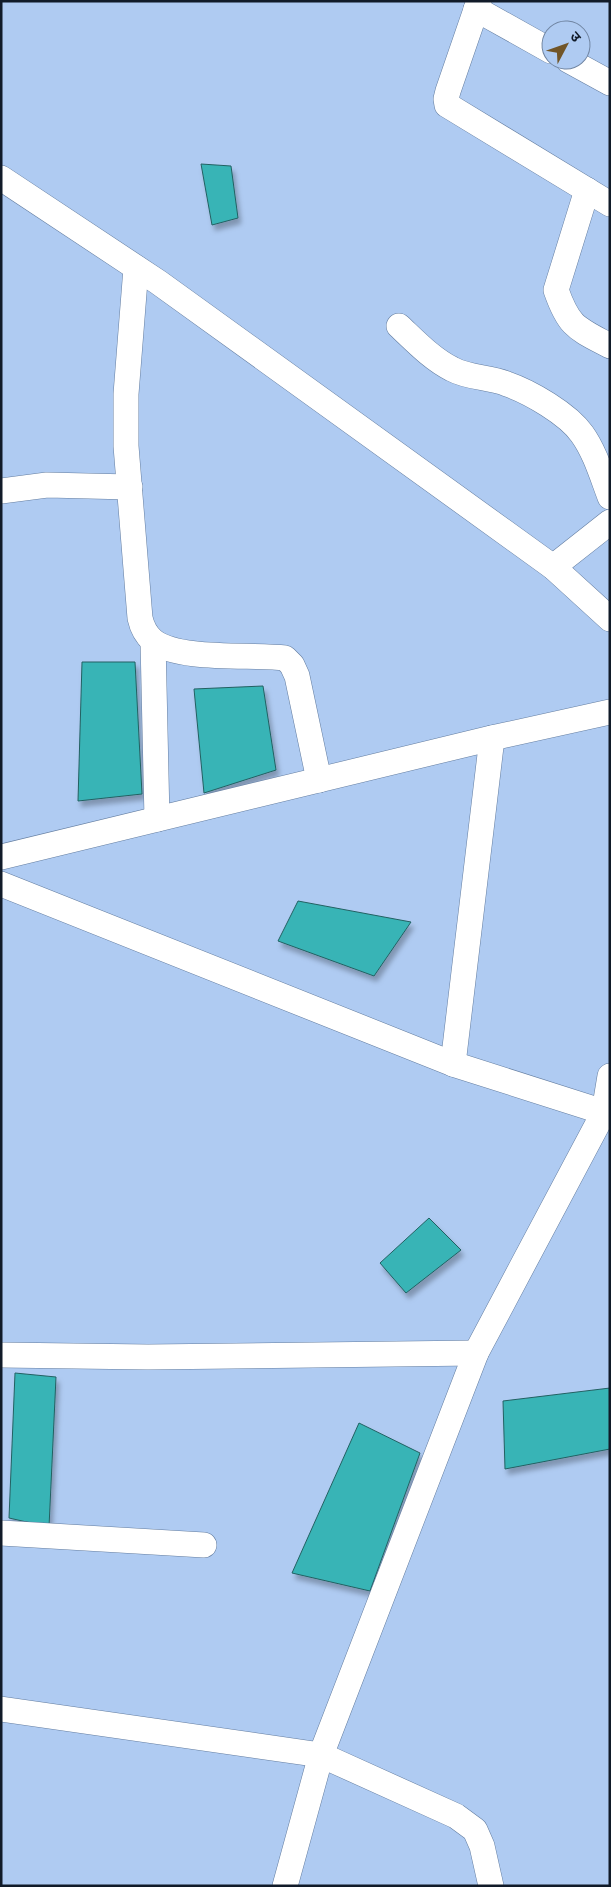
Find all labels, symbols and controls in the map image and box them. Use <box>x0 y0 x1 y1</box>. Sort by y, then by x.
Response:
north arrow <box>541 20 591 70</box>
text: उ <box>566 28 585 46</box>

